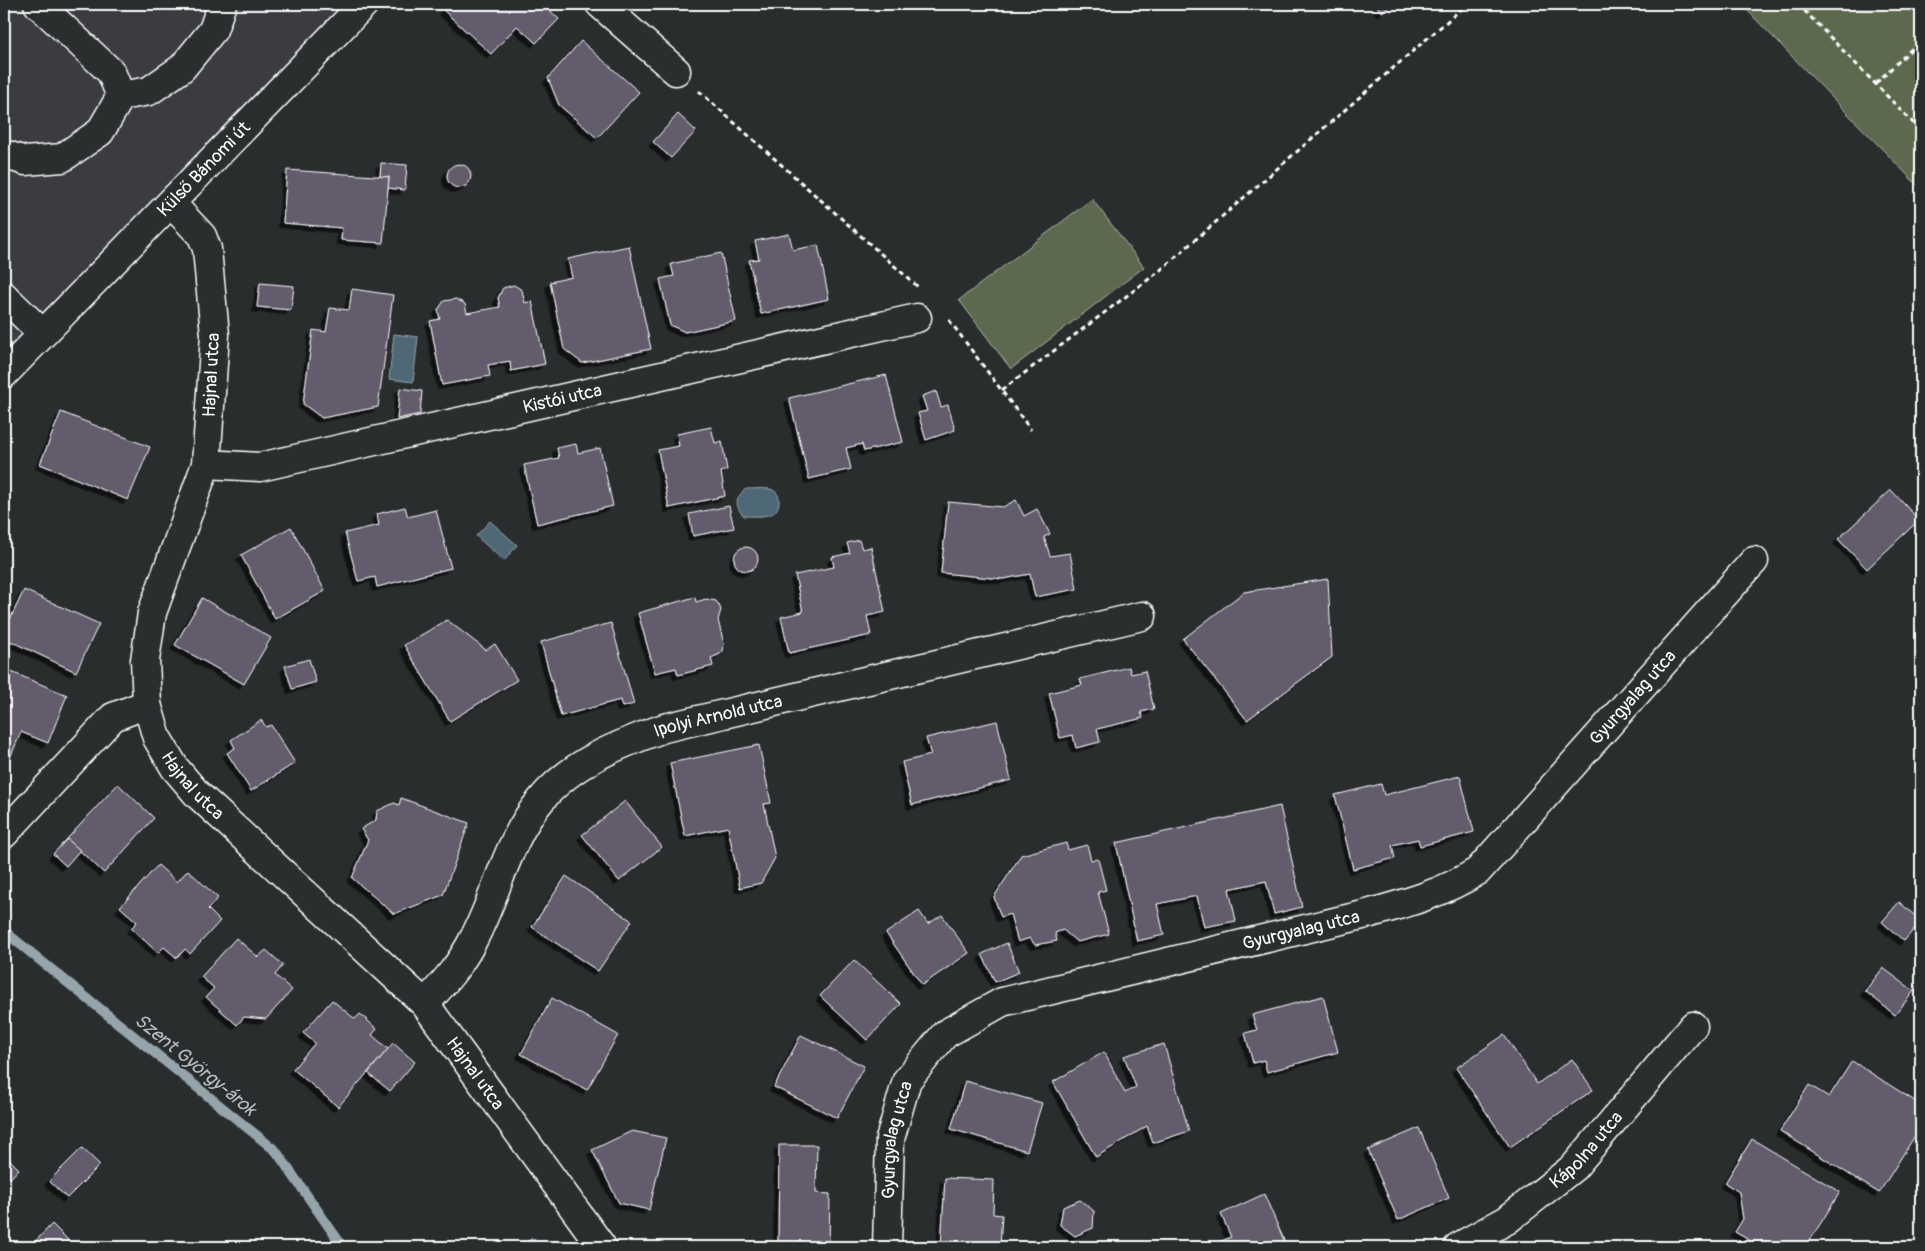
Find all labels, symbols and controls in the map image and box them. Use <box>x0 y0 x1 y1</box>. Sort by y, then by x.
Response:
street label: Külső Bánomi út <box>152 116 256 222</box>
street label: Hajnal utca <box>198 332 225 418</box>
street label: Kistói utca <box>521 379 604 419</box>
street label: Gyurgyalag utca <box>1585 645 1681 750</box>
street label: Ipolyi Arnold utca <box>650 690 785 743</box>
street label: Hajnal utca <box>156 747 229 825</box>
street label: Gyurgyalag utca <box>1240 905 1362 956</box>
water label: Szent György-árok <box>130 1008 263 1122</box>
street label: Hajnal utca <box>441 1033 509 1114</box>
street label: Gyurgyalag utca <box>877 1078 918 1199</box>
street label: Kápolna utca <box>1545 1107 1628 1194</box>

